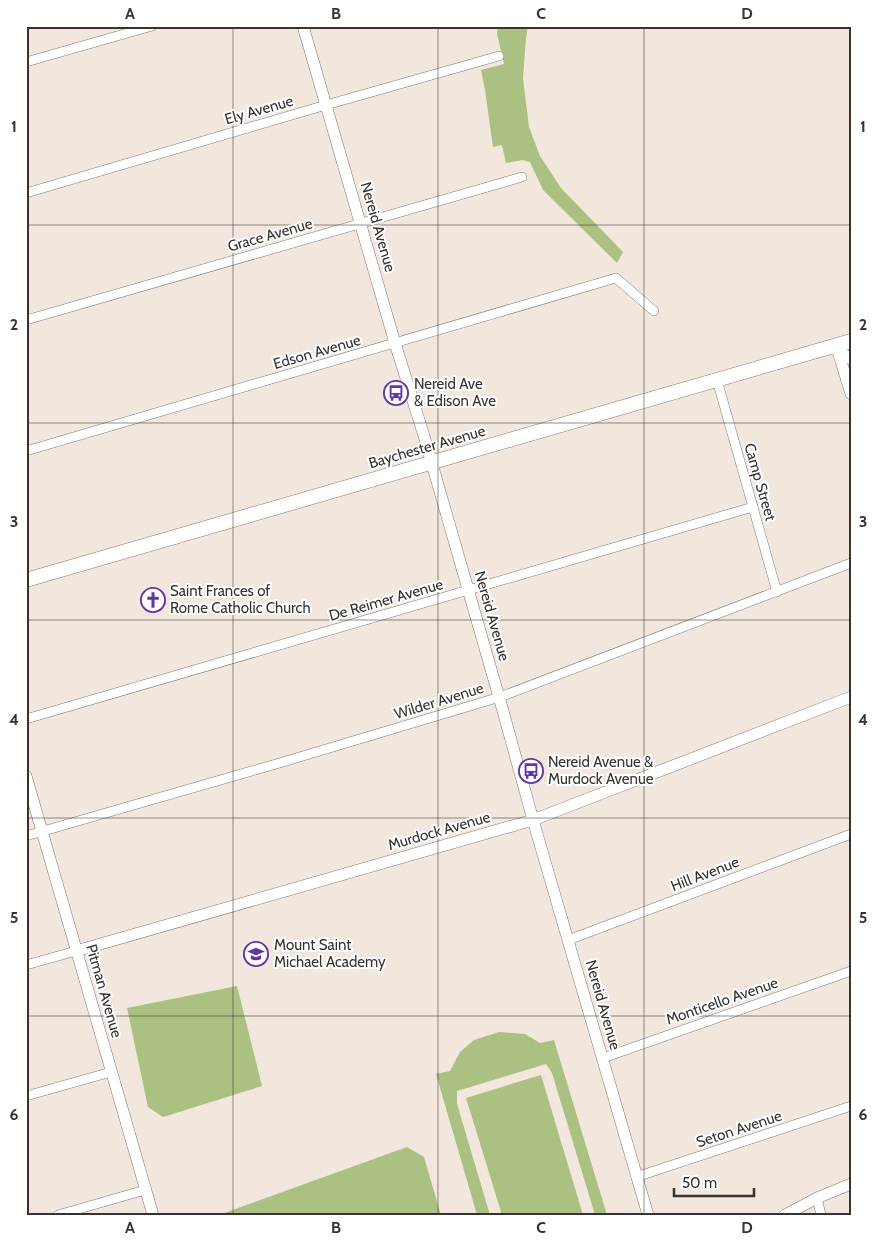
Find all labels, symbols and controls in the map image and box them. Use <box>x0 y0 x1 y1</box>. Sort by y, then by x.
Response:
text: A <box>125 4 135 23</box>
text: B <box>331 4 341 23</box>
text: C <box>536 4 546 23</box>
text: D <box>741 4 753 23</box>
street label: Ely Avenue <box>223 92 296 128</box>
text: 1 <box>11 117 17 136</box>
text: 1 <box>860 117 866 136</box>
street label: Nereid Avenue <box>357 180 400 274</box>
street label: Grace Avenue <box>226 214 315 256</box>
text: 2 <box>10 315 18 334</box>
text: 2 <box>859 315 867 334</box>
street label: Edson Avenue <box>271 331 363 373</box>
place label: Nereid Ave & Edison Ave <box>414 375 496 410</box>
bus stop icon: Nereid Ave & Edison Ave <box>383 380 409 406</box>
street label: Baychester Avenue <box>367 422 488 472</box>
street label: Camp Street <box>740 441 780 523</box>
text: 3 <box>10 512 18 531</box>
text: 3 <box>859 512 867 531</box>
street label: Nereid Avenue <box>471 569 514 663</box>
street label: De Reimer Avenue <box>327 575 445 625</box>
place label: Saint Frances of Rome Catholic Church <box>170 582 311 617</box>
church icon: Saint Frances of Rome Catholic Church <box>140 587 166 613</box>
street label: Wilder Avenue <box>392 679 486 723</box>
text: 4 <box>9 710 19 729</box>
text: 4 <box>858 710 868 729</box>
place label: Nereid Avenue & Murdock Avenue <box>548 753 654 788</box>
bus stop icon: Nereid Avenue & Murdock Avenue <box>518 758 544 784</box>
street label: Murdock Avenue <box>386 808 492 854</box>
street label: Hill Avenue <box>668 853 742 895</box>
text: 5 <box>10 908 18 927</box>
text: 5 <box>859 908 867 927</box>
place label: Mount Saint Michael Academy <box>274 936 386 971</box>
school or university icon: Mount Saint Michael Academy <box>243 941 269 967</box>
street label: Pitman Avenue <box>82 942 126 1040</box>
street label: Nereid Avenue <box>582 958 625 1052</box>
street label: Monticello Avenue <box>664 973 781 1029</box>
text: 6 <box>10 1105 19 1124</box>
text: 6 <box>859 1105 868 1124</box>
street label: Seton Avenue <box>694 1107 784 1151</box>
scale bar <box>674 1166 754 1198</box>
text: 50 m <box>682 1174 717 1192</box>
text: A <box>125 1218 135 1237</box>
text: B <box>331 1218 341 1237</box>
text: C <box>536 1218 546 1237</box>
text: D <box>741 1218 753 1237</box>

